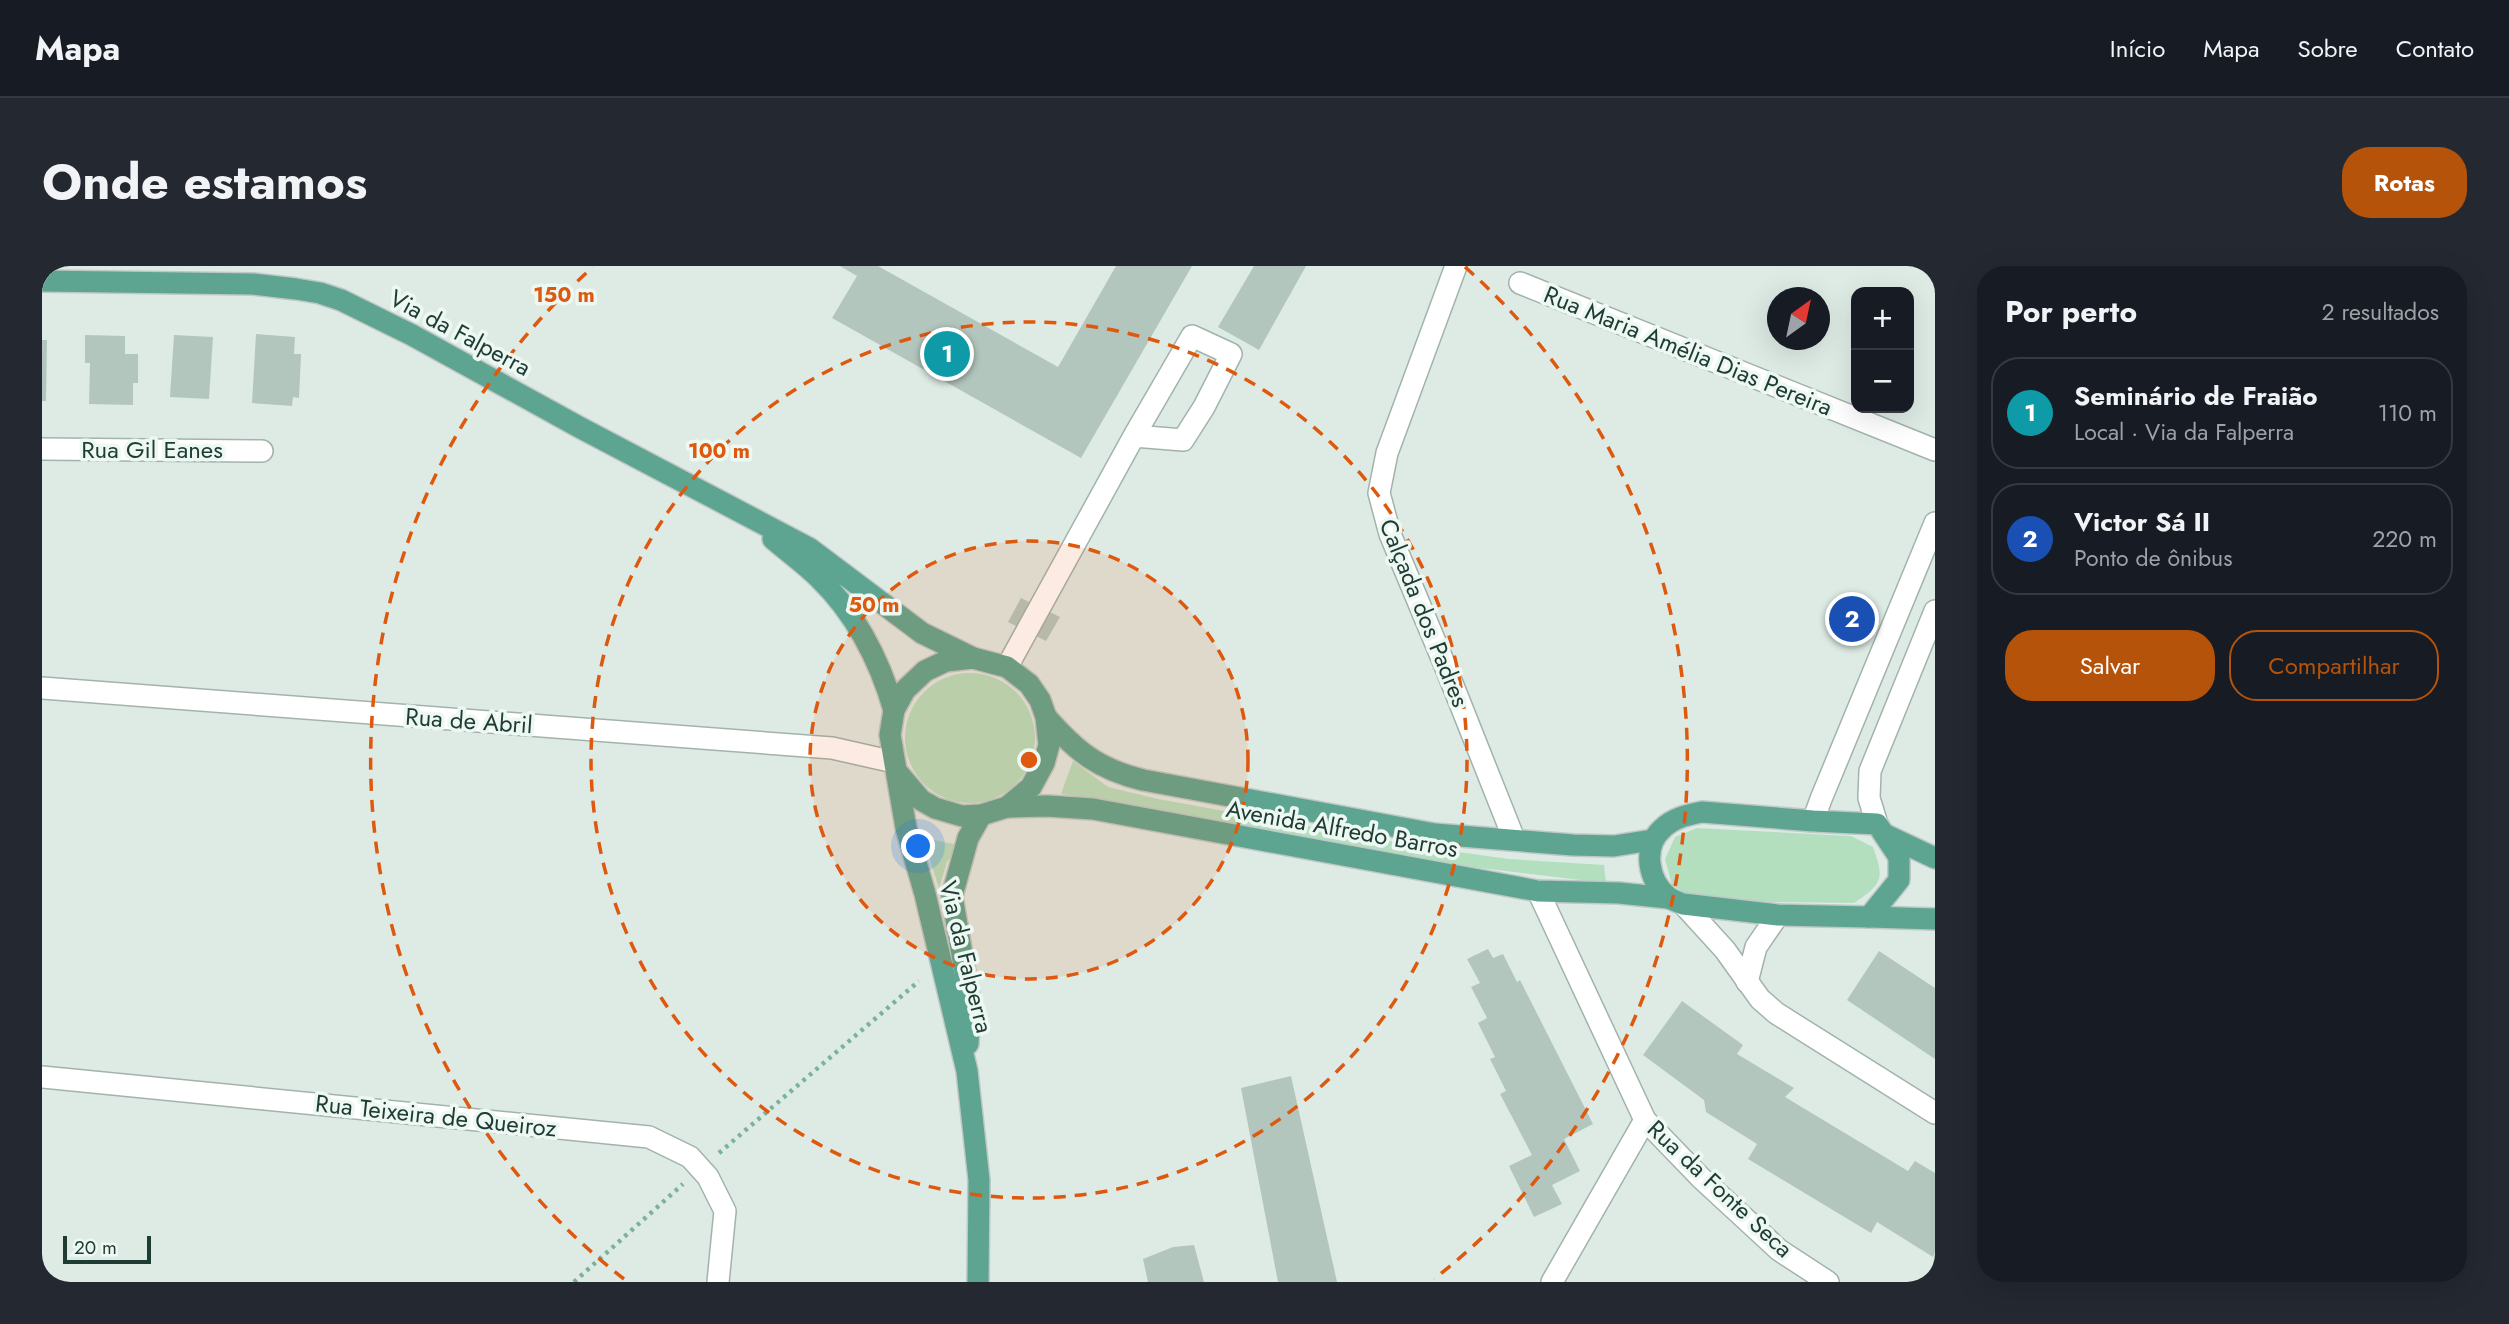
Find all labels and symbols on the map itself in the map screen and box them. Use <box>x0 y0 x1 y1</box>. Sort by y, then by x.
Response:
street label: Rua Maria Amélia Dias Pereira <box>1539 277 1838 425</box>
text: 150 m <box>533 280 595 310</box>
street label: Via da Falperra <box>383 281 537 385</box>
north arrow <box>1767 287 1830 350</box>
pin: 1 <box>924 328 970 380</box>
street label: Rua Gil Eanes <box>81 432 223 467</box>
text: 100 m <box>688 436 750 466</box>
street label: Calçada dos Padres <box>1371 513 1478 712</box>
text: 50 m <box>849 590 899 620</box>
pin: 2 <box>1829 593 1875 645</box>
street label: Rua de Abril <box>404 699 534 742</box>
centre of rings <box>1017 748 1041 772</box>
street label: Avenida Alfredo Barros <box>1223 791 1461 866</box>
your location <box>901 829 935 863</box>
street label: Via da Falperra <box>931 877 1002 1037</box>
street label: Rua Teixeira de Queiroz <box>314 1085 558 1146</box>
street label: Rua da Fonte Seca <box>1640 1112 1801 1266</box>
scale bar <box>63 1233 150 1265</box>

